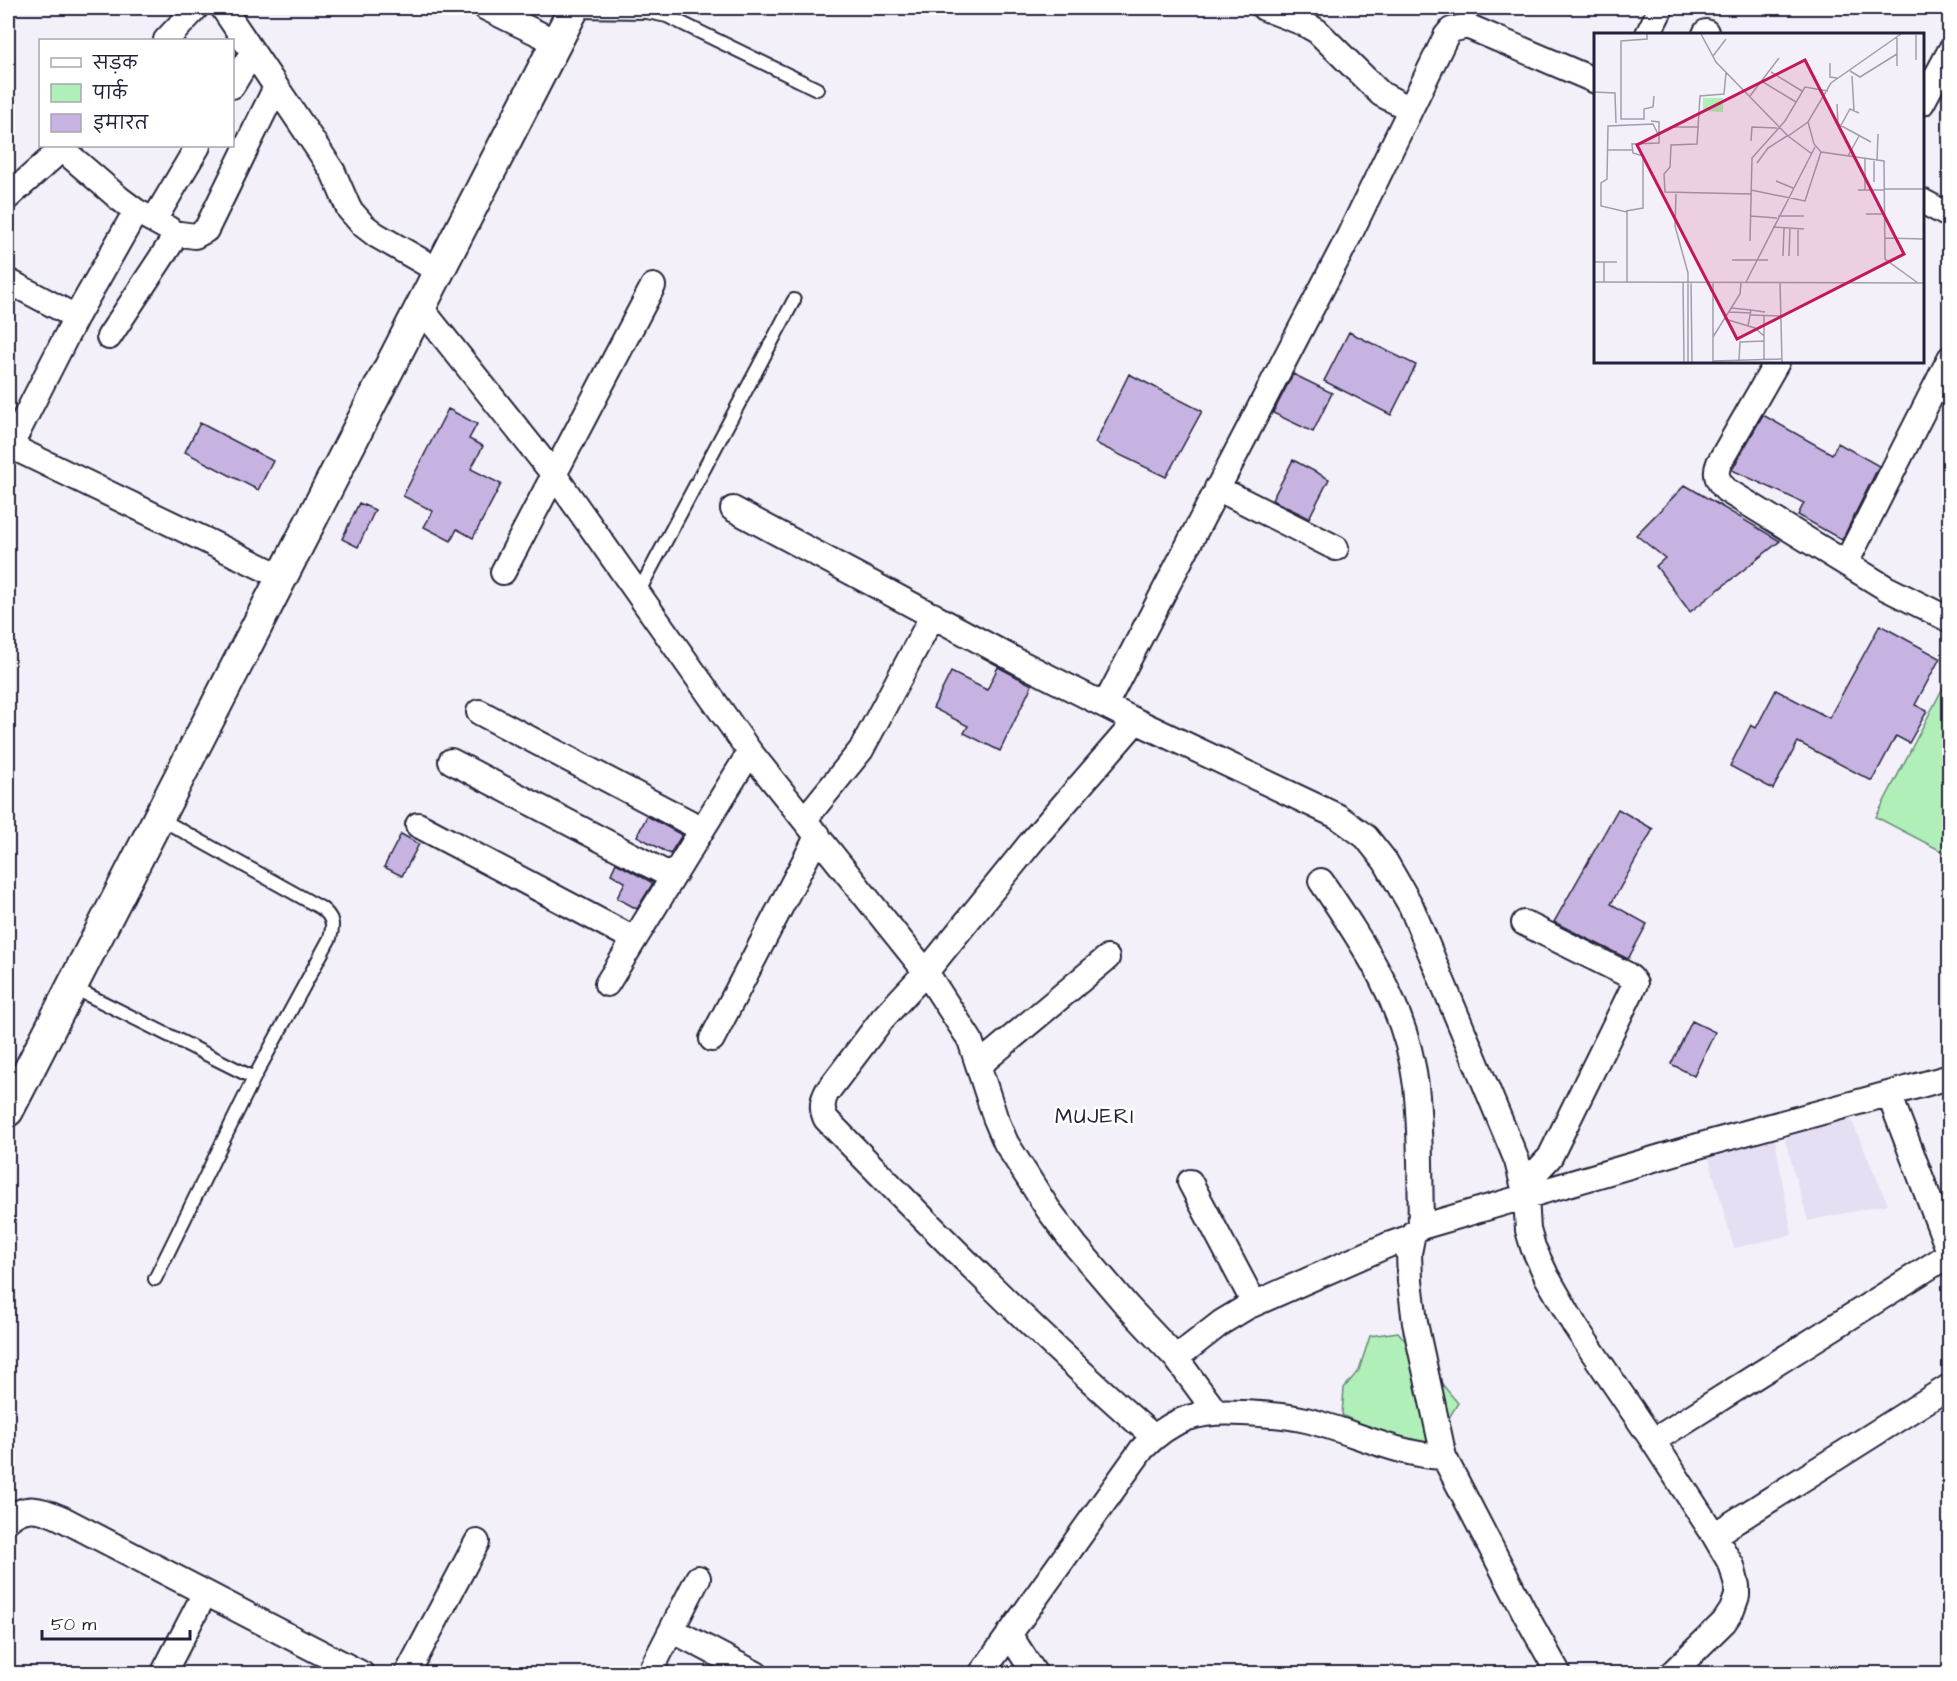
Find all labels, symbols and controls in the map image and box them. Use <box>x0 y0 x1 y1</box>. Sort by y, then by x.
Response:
inset map <box>1594 33 1924 363</box>
legend <box>39 39 234 147</box>
text: सड़क <box>92 51 138 76</box>
text: पार्क <box>92 79 128 106</box>
text: इमारत <box>93 111 149 136</box>
district label: MUJERI <box>1055 1102 1135 1131</box>
scale bar <box>42 1603 190 1641</box>
text: 50 m <box>51 1612 96 1637</box>

